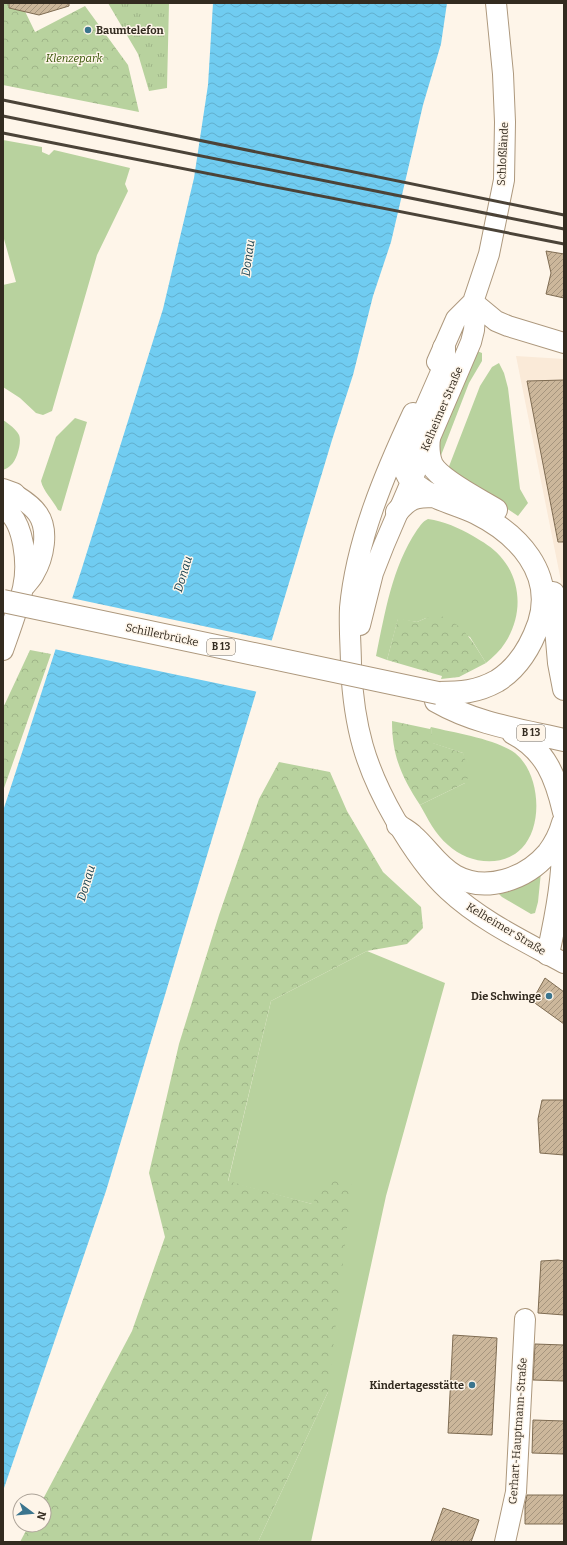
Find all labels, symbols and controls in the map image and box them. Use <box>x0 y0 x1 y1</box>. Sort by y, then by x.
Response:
place label: Baumtelefon <box>96 24 164 37</box>
marker: Baumtelefon <box>83 25 93 35</box>
park label: Klenzepark <box>46 52 103 65</box>
street label: Schloßlände <box>495 122 511 186</box>
water label: Donau <box>239 239 257 277</box>
street label: Kelheimer Straße <box>418 365 466 453</box>
water label: Donau <box>171 554 195 594</box>
street label: Schillerbrücke <box>124 621 200 649</box>
road number: B 13 <box>207 639 235 655</box>
road number: B 13 <box>517 725 545 741</box>
water label: Donau <box>74 863 98 903</box>
street label: Kelheimer Straße <box>464 900 548 958</box>
place label: Die Schwinge <box>471 990 541 1003</box>
marker: Die Schwinge <box>544 991 554 1001</box>
street label: Gerhart-Hauptmann-Straße <box>506 1357 530 1505</box>
place label: Kindertagesstätte <box>369 1379 464 1392</box>
marker: Kindertagesstätte <box>467 1380 477 1390</box>
north arrow <box>12 1493 52 1533</box>
text: N <box>34 1510 49 1522</box>

